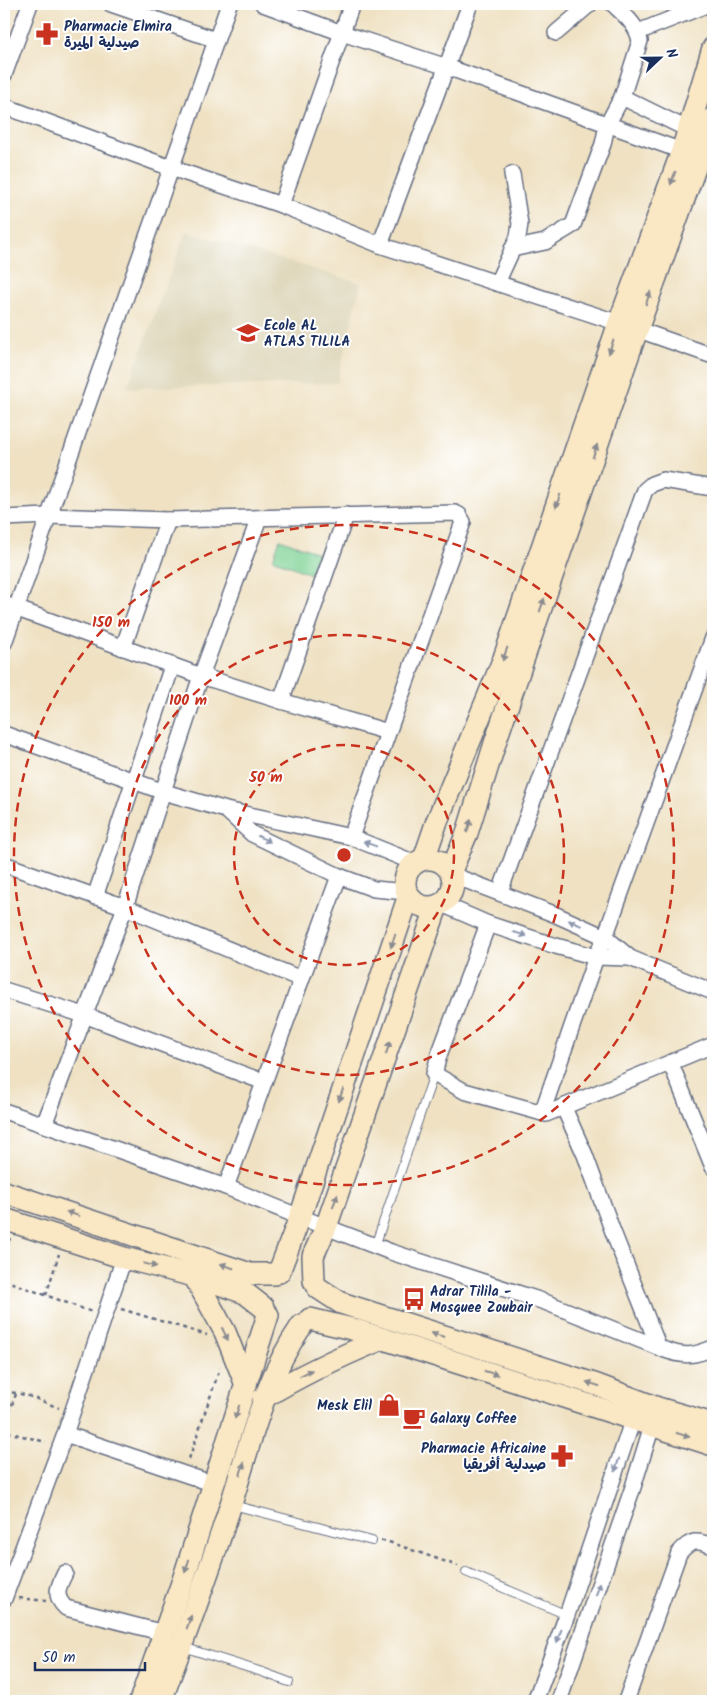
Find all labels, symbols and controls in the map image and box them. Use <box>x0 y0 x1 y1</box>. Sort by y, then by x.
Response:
place label: Pharmacie Elmira صيدلية الميرة <box>64 16 172 54</box>
pharmacy icon: Pharmacie Elmira صيدلية الميرة <box>34 21 60 47</box>
north arrow <box>634 32 684 82</box>
text: N <box>659 45 683 62</box>
one-way arrow <box>669 171 677 186</box>
one-way arrow <box>645 290 652 305</box>
place label: Ecole AL ATLAS TILILA <box>264 315 351 353</box>
school or university icon: Ecole AL ATLAS TILILA <box>235 320 261 346</box>
one-way arrow <box>607 340 615 355</box>
one-way arrow <box>592 444 599 459</box>
one-way arrow <box>554 494 562 509</box>
one-way arrow <box>538 597 546 612</box>
text: 150 m <box>92 611 130 635</box>
one-way arrow <box>501 647 508 662</box>
text: 100 m <box>169 689 207 713</box>
text: 50 m <box>248 766 283 790</box>
one-way arrow <box>466 818 473 833</box>
one-way arrow <box>257 836 271 844</box>
one-way arrow <box>363 840 377 848</box>
centre of rings <box>335 846 353 864</box>
one-way arrow <box>568 919 582 927</box>
one-way arrow <box>512 931 527 939</box>
one-way arrow <box>389 934 396 949</box>
one-way arrow <box>384 1040 392 1055</box>
one-way arrow <box>337 1088 344 1103</box>
one-way arrow <box>331 1194 339 1209</box>
one-way arrow <box>65 1210 80 1218</box>
one-way arrow <box>143 1261 158 1269</box>
one-way arrow <box>219 1262 234 1270</box>
place label: Adrar Tilila - Mosquee Zoubair <box>430 1281 534 1319</box>
bus stop icon: Adrar Tilila - Mosquee Zoubair <box>401 1286 427 1312</box>
one-way arrow <box>221 1327 230 1342</box>
one-way arrow <box>430 1331 445 1339</box>
one-way arrow <box>298 1369 313 1377</box>
one-way arrow <box>483 1369 498 1377</box>
one-way arrow <box>585 1380 600 1388</box>
shop icon: Mesk Elil <box>376 1392 402 1418</box>
place label: Mesk Elil <box>317 1395 372 1417</box>
one-way arrow <box>233 1405 241 1420</box>
cafe icon: Galaxy Coffee <box>401 1405 427 1431</box>
place label: Galaxy Coffee <box>430 1408 517 1430</box>
one-way arrow <box>675 1432 690 1440</box>
place label: Pharmacie Africaine صيدلية أفريقيا <box>421 1438 546 1476</box>
pharmacy icon: Pharmacie Africaine صيدلية أفريقيا <box>549 1443 575 1469</box>
one-way arrow <box>613 1458 620 1473</box>
one-way arrow <box>238 1461 246 1476</box>
one-way arrow <box>183 1559 190 1574</box>
one-way arrow <box>594 1581 602 1596</box>
one-way arrow <box>186 1615 193 1630</box>
one-way arrow <box>555 1629 563 1644</box>
scale bar <box>35 1640 145 1672</box>
text: 50 m <box>42 1646 76 1670</box>

